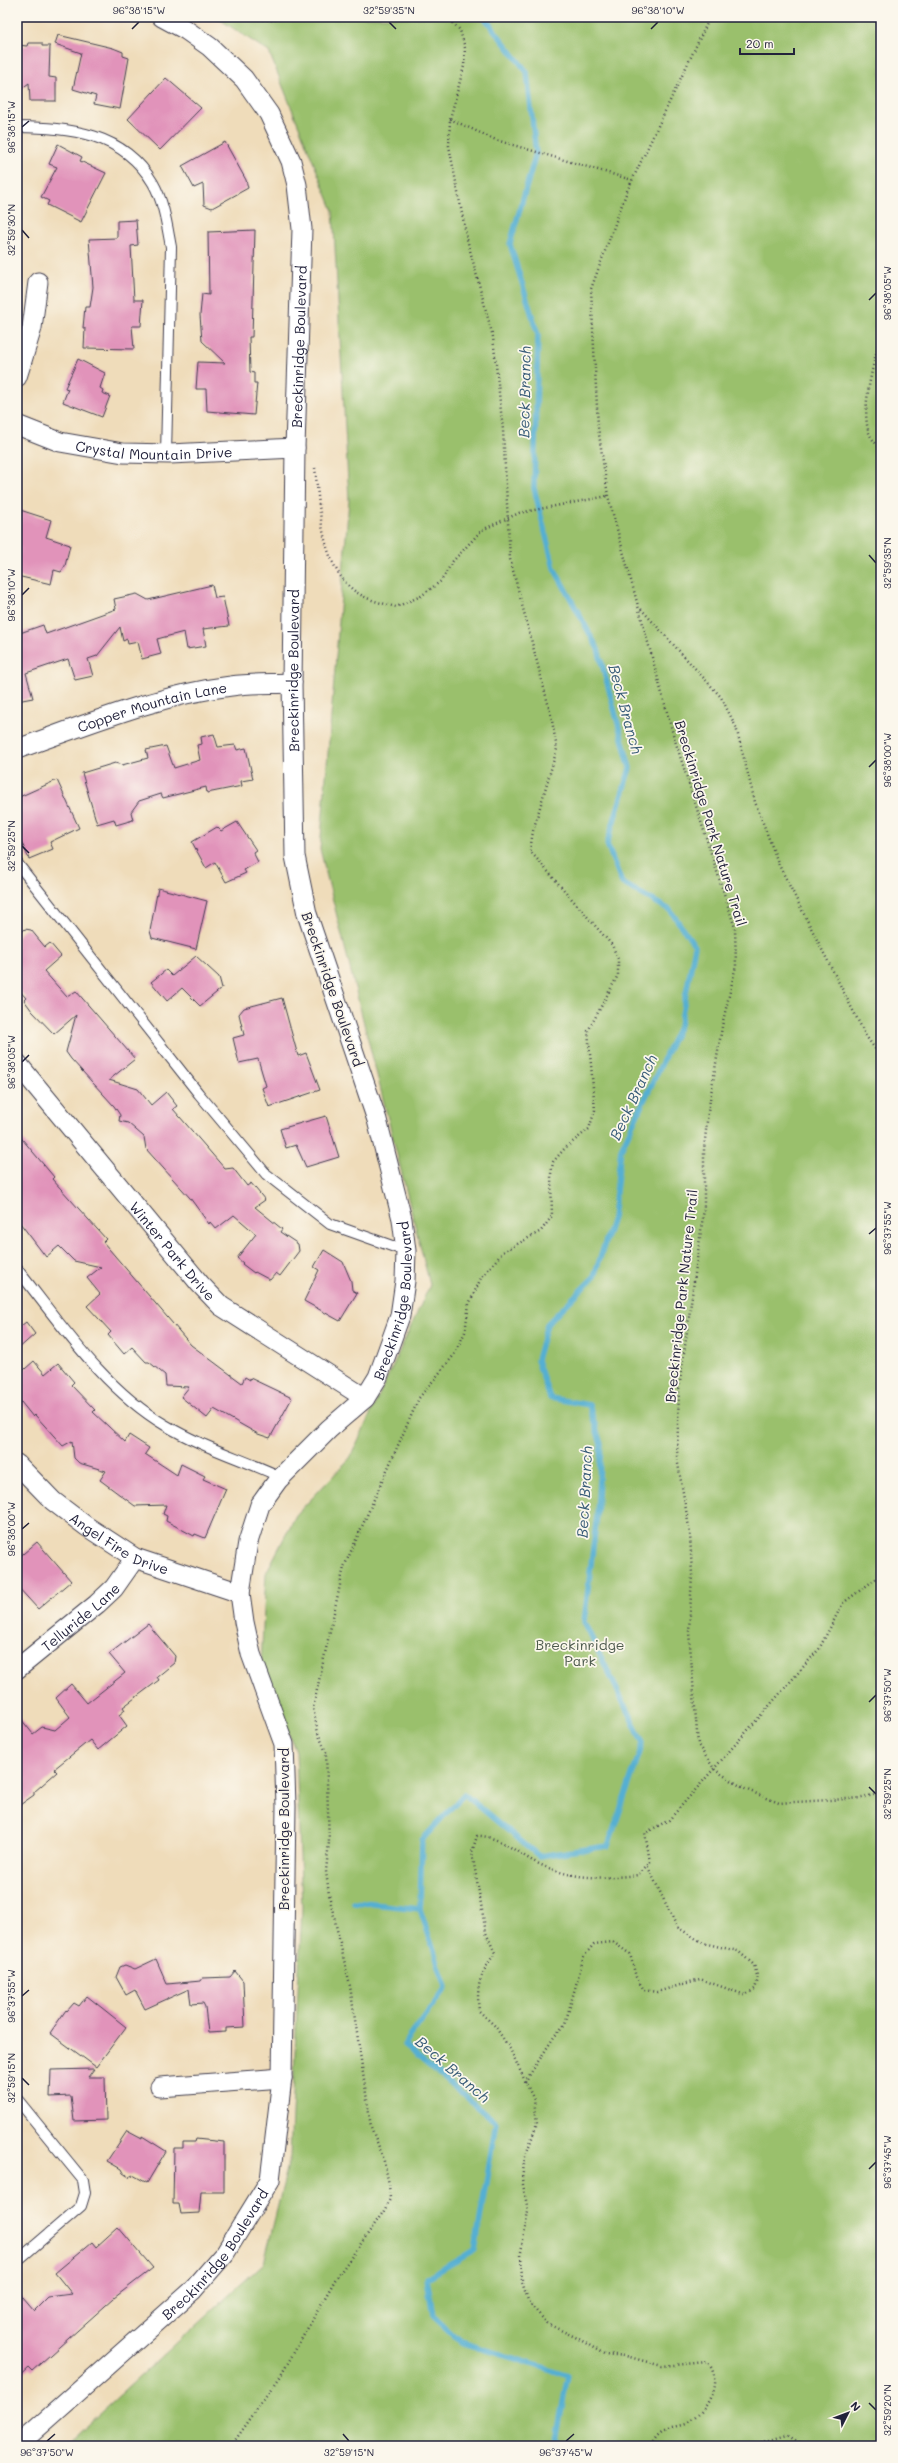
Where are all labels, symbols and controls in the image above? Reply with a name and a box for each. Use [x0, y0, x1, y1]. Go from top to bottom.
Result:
text: 96°38'15"W [113, 3, 165, 17]
text: 32°59'35"N [363, 3, 415, 17]
text: 96°38'10"W [632, 3, 685, 17]
scale bar [740, 30, 794, 56]
text: 20 m [746, 35, 774, 51]
text: 96°38'15"W [4, 101, 18, 153]
text: 32°59'30"N [4, 204, 18, 256]
street label: Breckinridge Boulevard [286, 265, 310, 428]
text: 96°38'05"W [880, 266, 894, 320]
water label: Beck Branch [513, 346, 535, 438]
street label: Crystal Mountain Drive [74, 435, 233, 464]
text: 32°59'35"N [880, 537, 894, 589]
text: 96°38'10"W [4, 568, 18, 621]
street label: Breckinridge Boulevard [282, 589, 303, 752]
water label: Beck Branch [604, 662, 648, 756]
street label: Copper Mountain Lane [75, 677, 228, 736]
street label: Breckinridge Park Nature Trail [671, 718, 751, 928]
text: 96°38'00"W [880, 732, 894, 787]
text: 32°59'25"N [4, 820, 18, 872]
street label: Breckinridge Boulevard [298, 909, 368, 1069]
text: 96°38'05"W [4, 1035, 18, 1089]
water label: Beck Branch [605, 1051, 661, 1143]
street label: Breckinridge Park Nature Trail [660, 1189, 702, 1403]
street label: Winter Park Drive [126, 1197, 220, 1304]
text: 96°37'55"W [880, 1201, 894, 1255]
street label: Breckinridge Boulevard [368, 1220, 416, 1383]
water label: Beck Branch [572, 1446, 596, 1538]
text: 96°38'00"W [4, 1501, 18, 1556]
street label: Angel Fire Drive [66, 1508, 171, 1578]
street label: Telluride Lane [37, 1578, 124, 1655]
park label: Breckinridge Park [535, 1635, 625, 1670]
text: 96°37'50"W [880, 1668, 894, 1722]
street label: Breckinridge Boulevard [274, 1748, 293, 1910]
text: 32°59'25"N [880, 1768, 894, 1820]
text: 96°37'55"W [4, 1969, 18, 2023]
water label: Beck Branch [412, 2031, 494, 2107]
text: 32°59'15"N [4, 2053, 18, 2103]
text: 96°37'45"W [880, 2135, 894, 2189]
street label: Breckinridge Boulevard [157, 2185, 272, 2323]
text: 32°59'20"N [880, 2384, 894, 2436]
north arrow [828, 2393, 868, 2433]
text: N [847, 2398, 864, 2414]
text: 96°37'50"W [20, 2445, 74, 2459]
text: 32°59'15"N [324, 2445, 374, 2459]
text: 96°37'45"W [539, 2445, 593, 2459]

